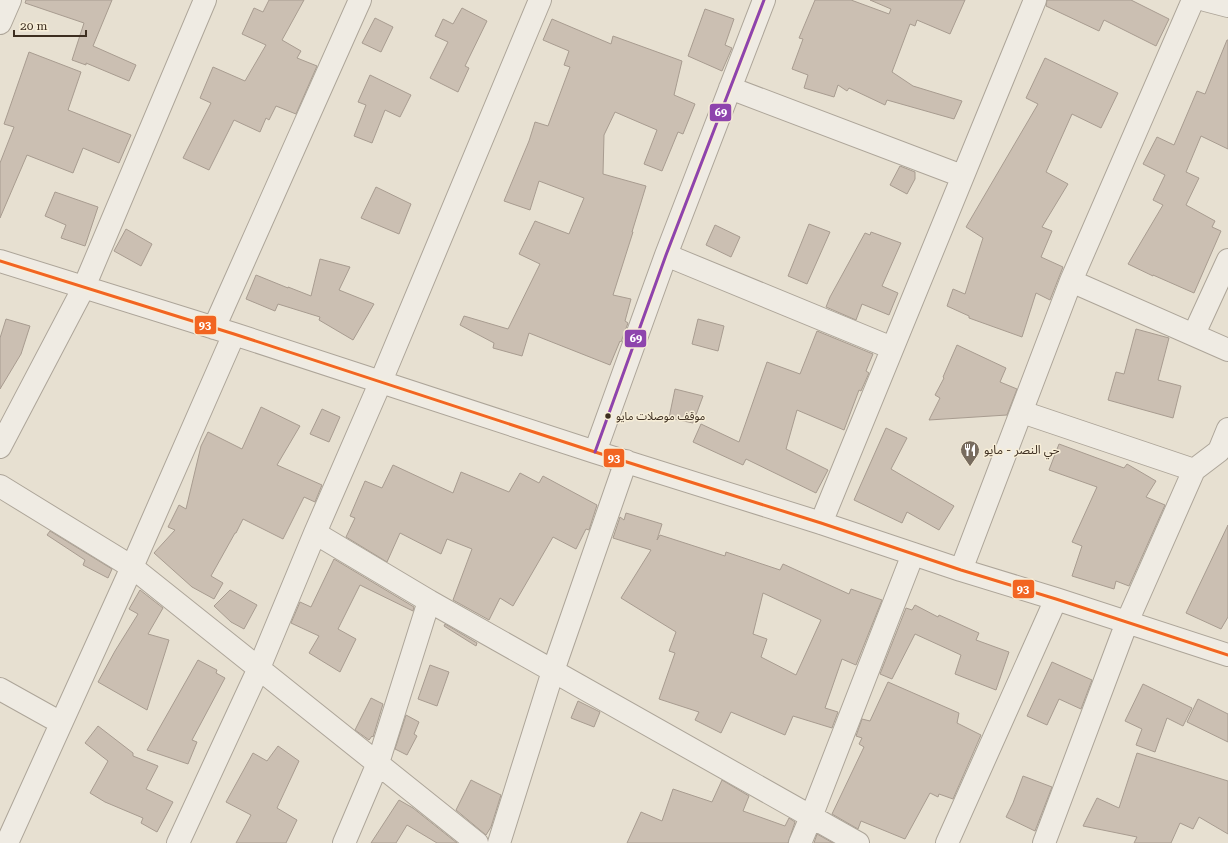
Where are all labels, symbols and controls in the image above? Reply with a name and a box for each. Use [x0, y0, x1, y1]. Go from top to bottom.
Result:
scale bar [14, 12, 86, 38]
text: 20 m [20, 19, 47, 33]
line badge: 69 [709, 103, 732, 122]
text: 69 [715, 106, 727, 119]
line badge: 93 [194, 315, 217, 335]
text: 93 [199, 319, 211, 332]
line badge: 69 [624, 329, 647, 348]
text: 69 [630, 332, 642, 345]
place label: موقف موصلات مايو [616, 410, 706, 423]
marker: موقف موصلات مايو [603, 411, 613, 421]
restaurant icon: حي النصر - مايو [959, 439, 981, 467]
place label: حي النصر - مايو [984, 443, 1060, 460]
line badge: 93 [603, 448, 625, 468]
text: 93 [608, 452, 620, 465]
line badge: 93 [1012, 579, 1035, 599]
text: 93 [1017, 583, 1029, 596]

